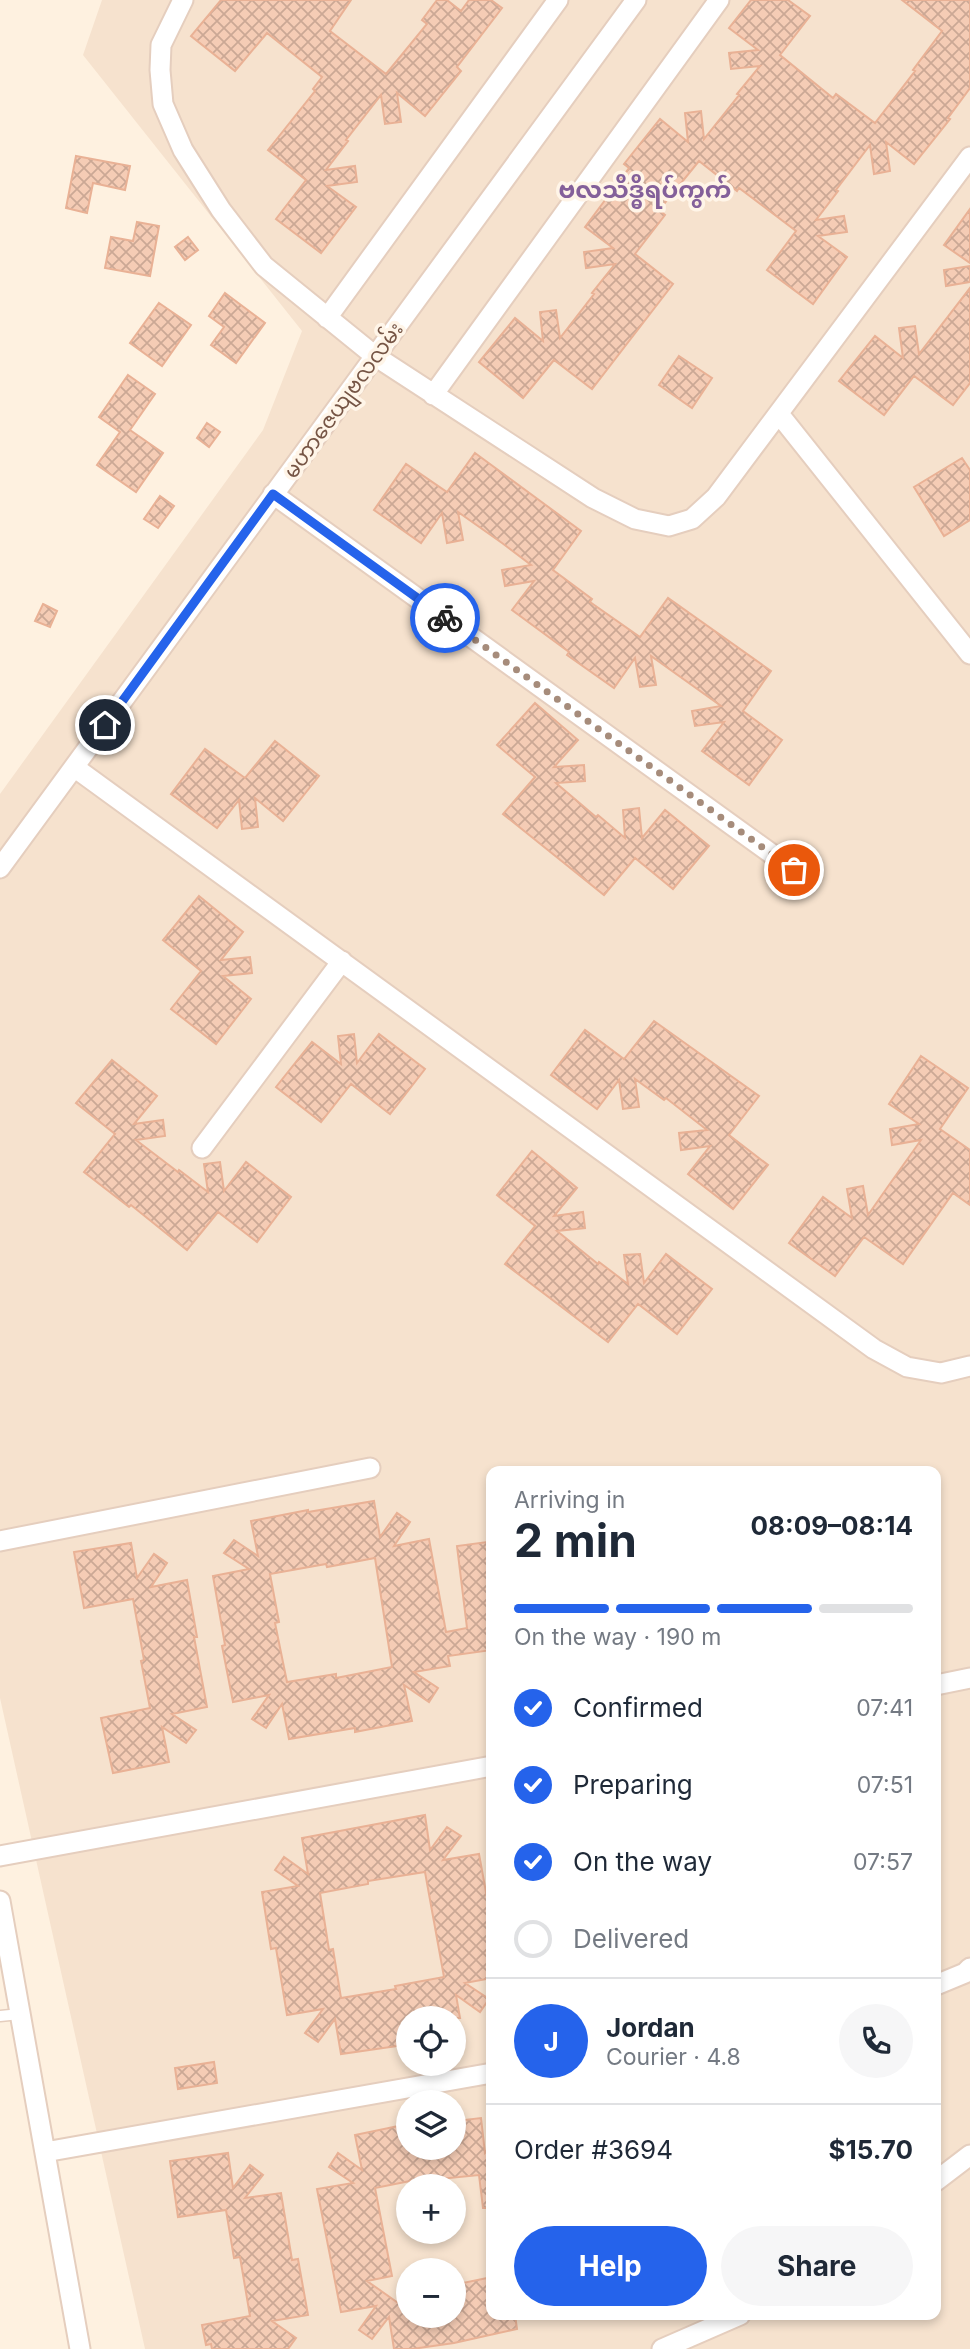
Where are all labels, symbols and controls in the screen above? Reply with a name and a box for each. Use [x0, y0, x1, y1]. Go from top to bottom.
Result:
district label: ဗလသိဒ္ဓိရပ်ကွက် [559, 174, 731, 209]
street label: မဟာဇေယျဗလလမ်း [276, 315, 413, 486]
courier [410, 583, 480, 653]
icon: bike [426, 599, 464, 637]
pin [75, 695, 135, 755]
icon: home [86, 706, 124, 744]
pin [764, 840, 824, 900]
icon: bag [775, 851, 813, 889]
text: Arriving in [514, 1486, 625, 1514]
text: 08:09–08:14 [751, 1510, 913, 1541]
text: 2 min [514, 1512, 637, 1568]
text: On the way · 190 m [514, 1623, 721, 1651]
icon: check [514, 1689, 552, 1727]
text: Confirmed [573, 1692, 703, 1723]
text: 07:41 [856, 1694, 913, 1722]
icon: check [514, 1766, 552, 1804]
text: Preparing [573, 1769, 693, 1800]
text: 07:51 [857, 1771, 913, 1799]
icon: check [514, 1843, 552, 1881]
text: On the way [573, 1846, 712, 1877]
text: 07:57 [853, 1848, 913, 1876]
text: Delivered [573, 1923, 689, 1954]
button: phone [839, 2004, 913, 2078]
map controls [396, 2006, 466, 2328]
button: locate [396, 2006, 466, 2076]
text: Jordan [606, 2012, 695, 2043]
text: J [543, 2026, 559, 2057]
text: Courier · 4.8 [606, 2043, 741, 2071]
button: layers [396, 2090, 466, 2160]
text: Order #3694 [514, 2134, 673, 2165]
text: $15.70 [828, 2134, 913, 2165]
button: + [396, 2174, 466, 2244]
button: Help [514, 2226, 707, 2306]
button: Share [721, 2226, 913, 2306]
button: − [396, 2258, 466, 2328]

